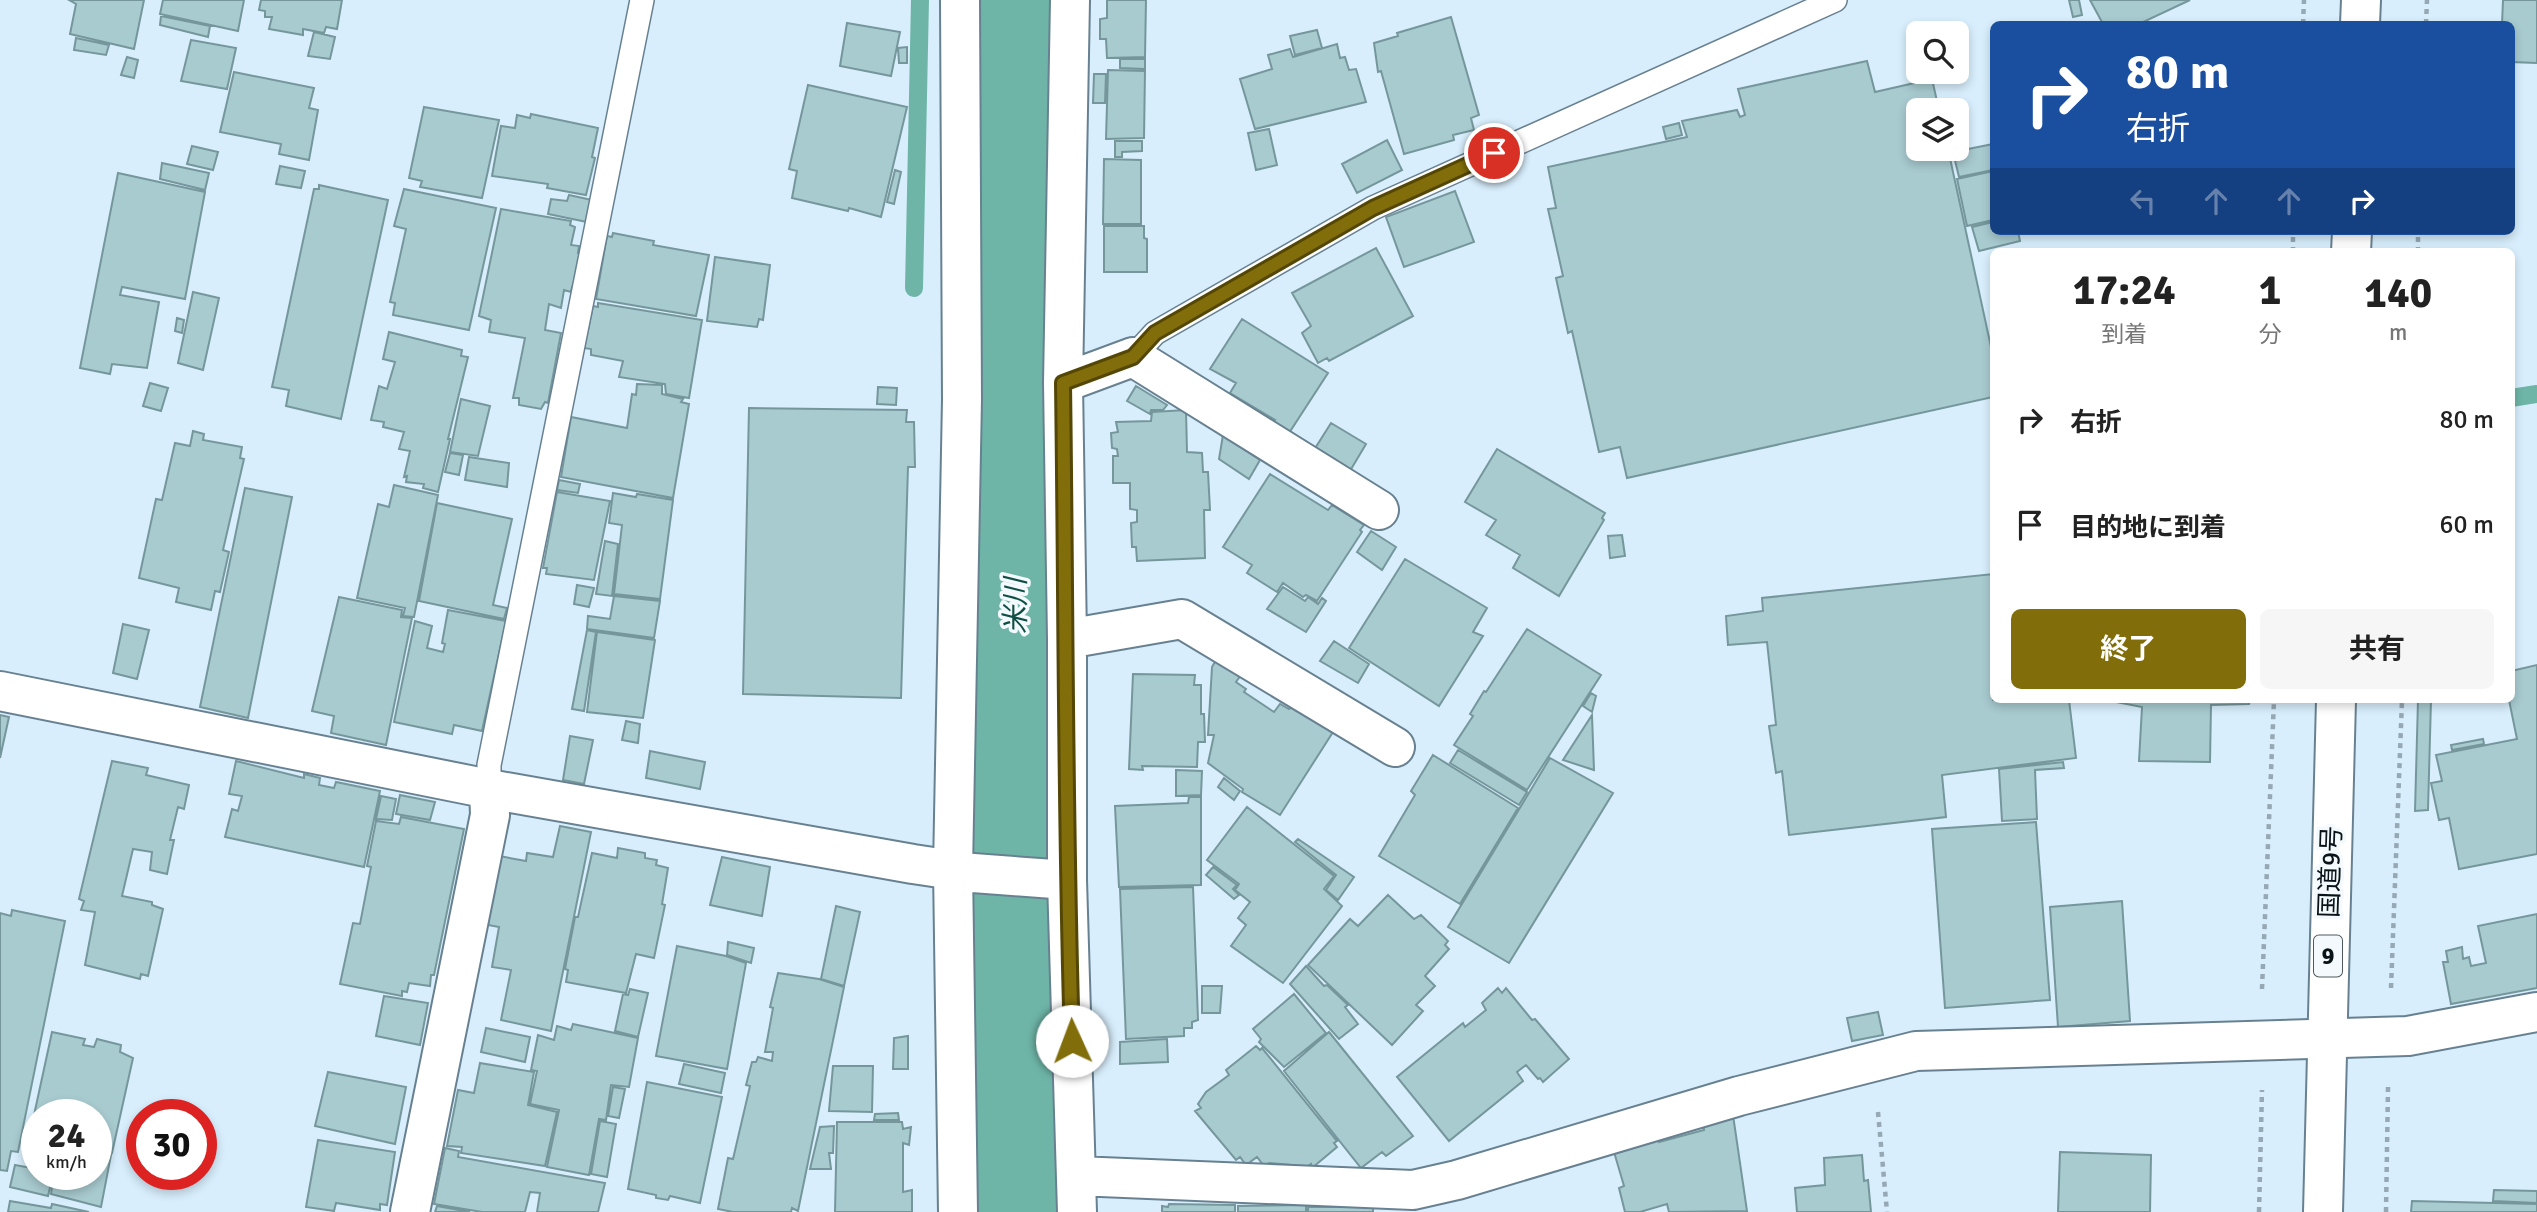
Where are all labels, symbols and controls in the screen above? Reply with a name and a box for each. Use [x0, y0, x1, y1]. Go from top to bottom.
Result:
map controls [1906, 21, 1969, 161]
button: search [1906, 21, 1969, 84]
text: 80 m [2126, 42, 2229, 102]
icon: right [2011, 49, 2102, 140]
button: layers [1906, 98, 1969, 161]
text: 右折 [2126, 109, 2190, 148]
pin [1464, 123, 1524, 183]
icon: arrive [1475, 134, 1513, 172]
icon: left [2124, 182, 2162, 220]
icon: ahead [2197, 182, 2235, 220]
icon: ahead [2270, 182, 2308, 220]
icon: right [2343, 182, 2381, 220]
text: 17:24 [2073, 265, 2176, 316]
text: 1 [2259, 265, 2281, 316]
text: 140 [2364, 268, 2432, 319]
text: m [2389, 318, 2407, 347]
text: 到着 [2101, 320, 2147, 349]
text: 分 [2259, 320, 2282, 349]
icon: right [2011, 401, 2049, 439]
text: 80 m [2439, 404, 2494, 436]
text: 右折 [2070, 407, 2122, 439]
icon: arrive [2011, 506, 2049, 544]
text: 60 m [2439, 509, 2494, 541]
text: 目的地に到着 [2070, 512, 2226, 544]
water label: 米川 [999, 575, 1033, 634]
button: 終了 [2011, 609, 2246, 689]
button: 共有 [2260, 609, 2494, 689]
street label: 国道9号 [2313, 825, 2349, 919]
road number: 9 [2314, 936, 2342, 976]
position arrow [1035, 1004, 1109, 1078]
speed limit sign: 30 [126, 1099, 217, 1190]
text: 24 [48, 1114, 85, 1157]
text: km/h [46, 1151, 87, 1173]

